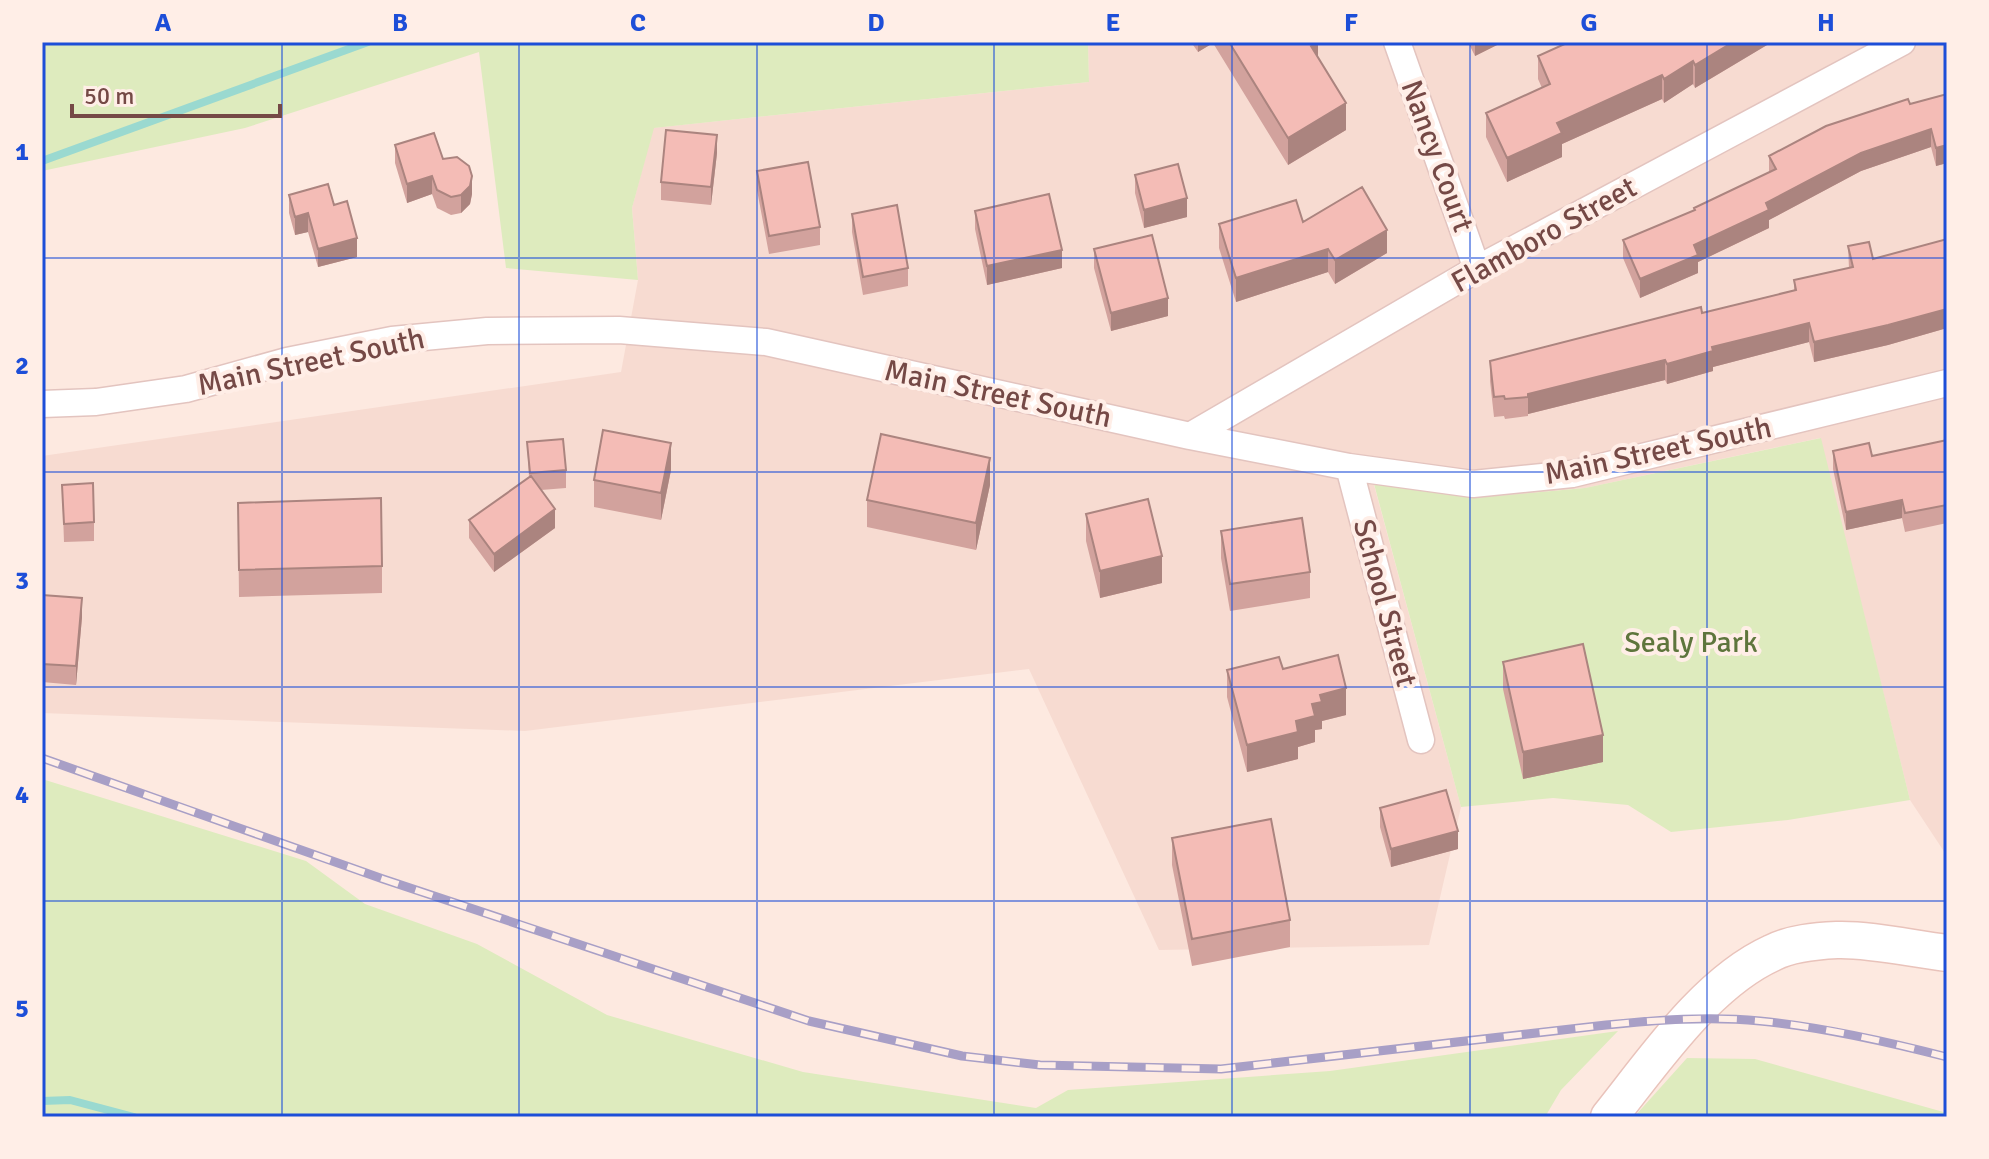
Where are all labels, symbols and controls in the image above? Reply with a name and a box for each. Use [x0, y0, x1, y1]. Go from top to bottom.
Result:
text: A [155, 7, 172, 39]
text: B [392, 7, 408, 39]
text: C [630, 7, 646, 39]
text: D [867, 7, 885, 39]
text: E [1106, 7, 1120, 39]
text: F [1344, 7, 1358, 39]
text: G [1580, 7, 1598, 39]
text: H [1817, 7, 1835, 39]
scale bar [72, 68, 280, 118]
street label: Nancy Court [1392, 75, 1482, 237]
text: 50 m [84, 81, 134, 111]
text: 1 [15, 136, 29, 168]
street label: Flamboro Street [1445, 169, 1643, 301]
street label: Main Street South [194, 320, 428, 404]
text: 2 [15, 350, 29, 382]
street label: Main Street South [881, 352, 1115, 436]
street label: Main Street South [1541, 409, 1775, 493]
street label: School Street [1345, 515, 1425, 691]
text: 3 [15, 565, 29, 597]
park label: Sealy Park [1624, 624, 1758, 661]
text: 4 [15, 779, 29, 811]
text: 5 [15, 993, 29, 1025]

